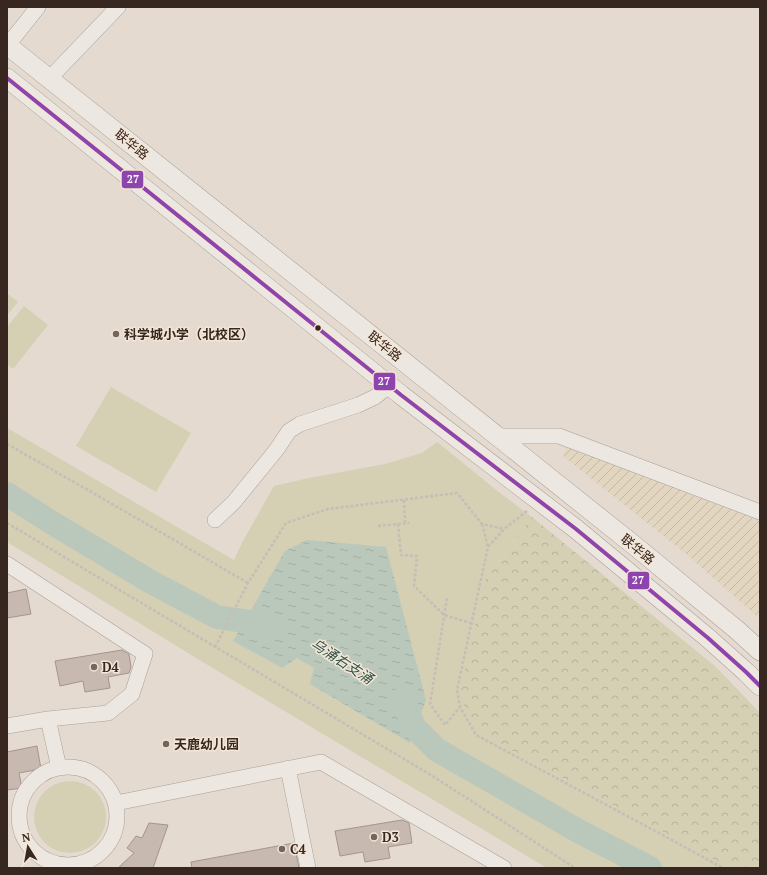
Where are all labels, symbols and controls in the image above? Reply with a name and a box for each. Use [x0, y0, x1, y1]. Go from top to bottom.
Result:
street label: 联华路 [111, 125, 153, 163]
line badge: 27 [121, 170, 144, 189]
text: 27 [127, 172, 139, 186]
unlabelled marker [313, 323, 323, 333]
place label: 科学城小学（北校区） [124, 325, 254, 343]
street label: 联华路 [364, 327, 406, 365]
marker: 科学城小学（北校区） [111, 329, 121, 339]
line badge: 27 [373, 372, 396, 391]
text: 27 [378, 374, 390, 388]
street label: 联华路 [617, 530, 659, 568]
line badge: 27 [627, 571, 650, 590]
text: 27 [632, 573, 644, 587]
water label: 乌涌右支涌 [308, 634, 378, 689]
place label: D4 [102, 658, 120, 676]
marker: D4 [89, 662, 99, 672]
place label: 天鹿幼儿园 [174, 735, 239, 753]
marker: 天鹿幼儿园 [161, 739, 171, 749]
north arrow [8, 827, 48, 867]
place label: D3 [382, 828, 399, 846]
text: N [21, 829, 32, 845]
marker: D3 [369, 832, 379, 842]
place label: C4 [290, 840, 306, 858]
marker: C4 [277, 844, 287, 854]

